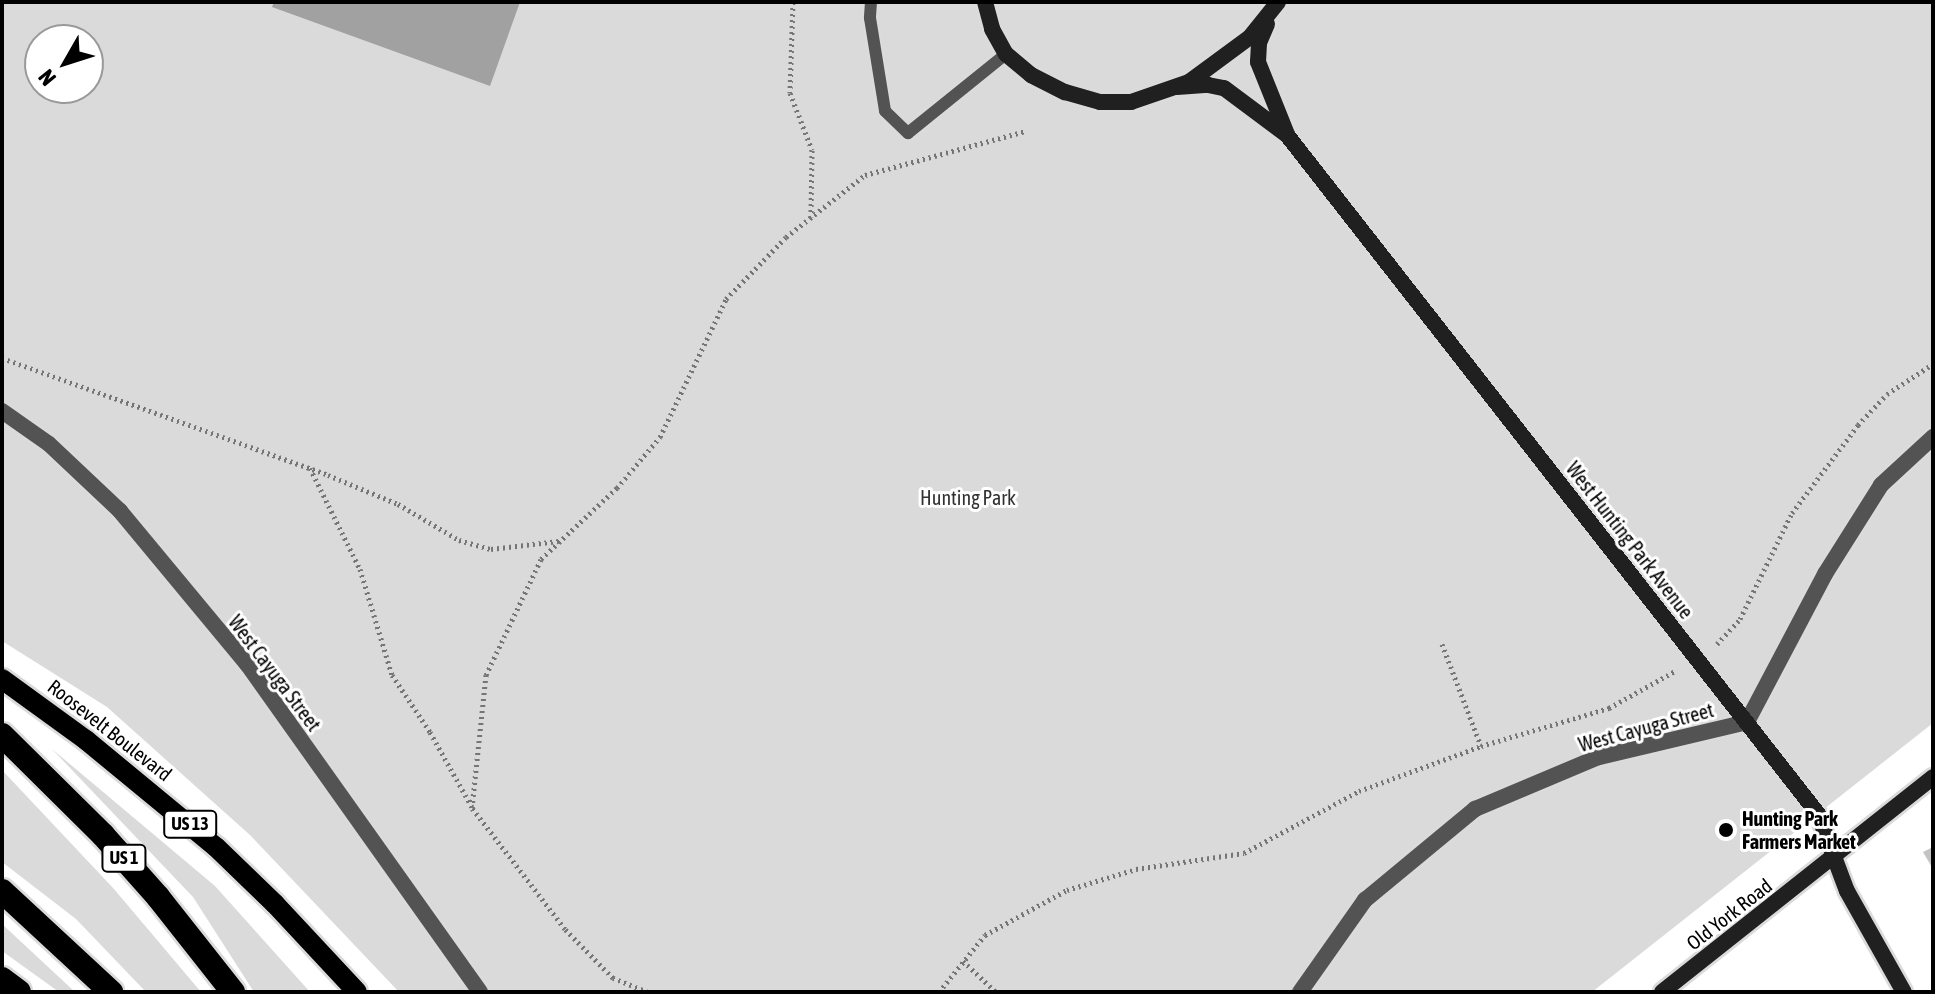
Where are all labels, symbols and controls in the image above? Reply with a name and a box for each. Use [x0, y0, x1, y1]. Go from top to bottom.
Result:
north arrow [24, 24, 104, 104]
text: N [33, 65, 61, 91]
street label: West Hunting Park Avenue [1561, 457, 1699, 623]
park label: Hunting Park [920, 485, 1016, 509]
street label: West Cayuga Street [224, 610, 326, 736]
street label: Roosevelt Boulevard [43, 674, 177, 786]
street label: West Cayuga Street [1576, 697, 1716, 757]
place label: Hunting Park Farmers Market [1742, 806, 1856, 853]
road number: US 13 [162, 810, 218, 838]
marker: Hunting Park Farmers Market [1717, 821, 1735, 839]
road number: US 1 [100, 844, 148, 872]
street label: Old York Road [1682, 873, 1776, 955]

